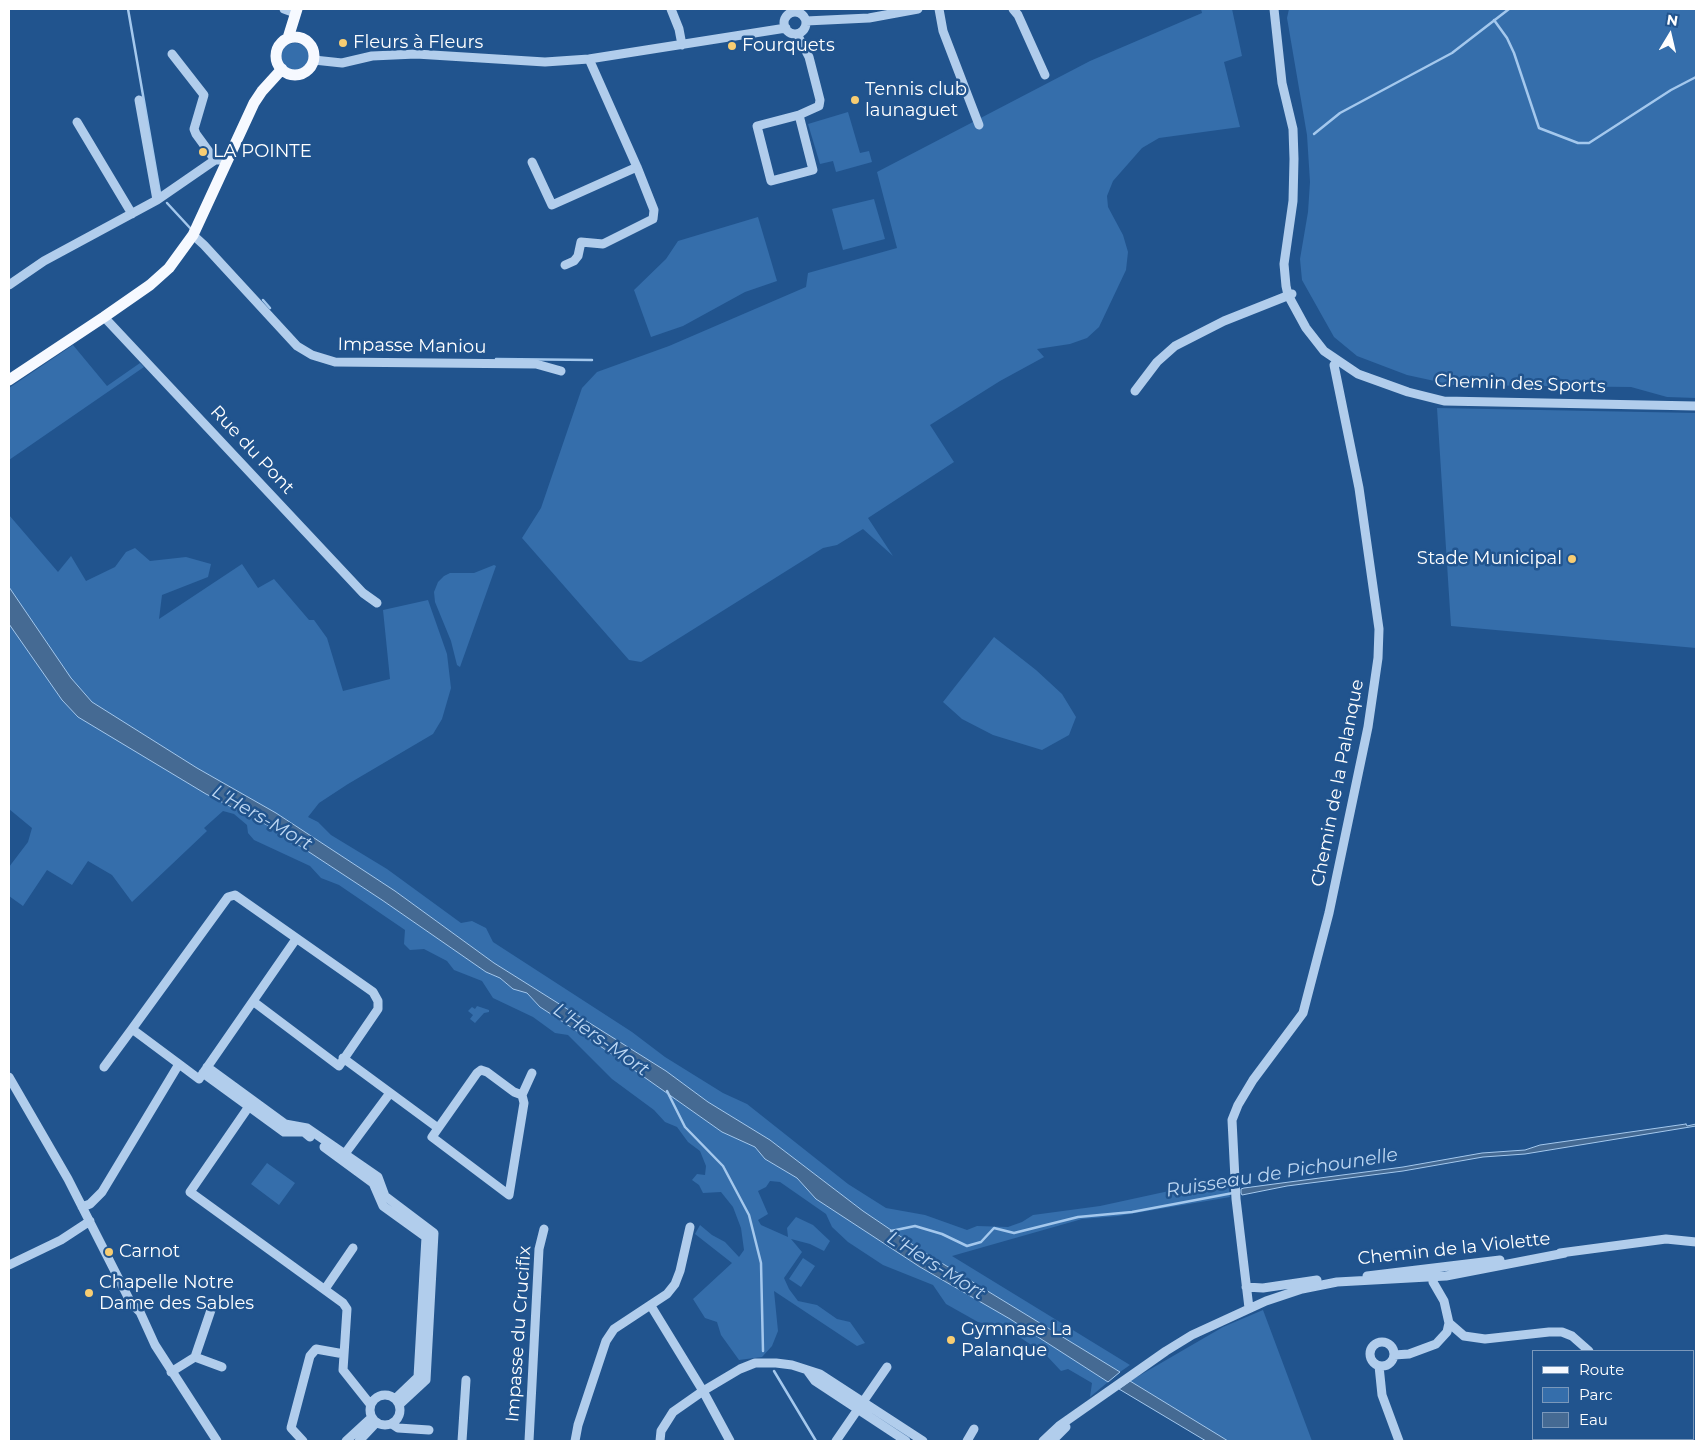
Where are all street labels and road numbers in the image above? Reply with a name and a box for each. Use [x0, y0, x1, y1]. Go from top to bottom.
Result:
street label: Impasse Maniou [337, 334, 487, 358]
street label: Chemin des Sports [1434, 370, 1606, 398]
street label: Rue du Pont [206, 401, 298, 499]
street label: Chemin de la Palanque [1307, 678, 1369, 888]
street label: Chemin de la Violette [1357, 1228, 1551, 1270]
street label: Impasse du Crucifix [502, 1245, 536, 1423]

